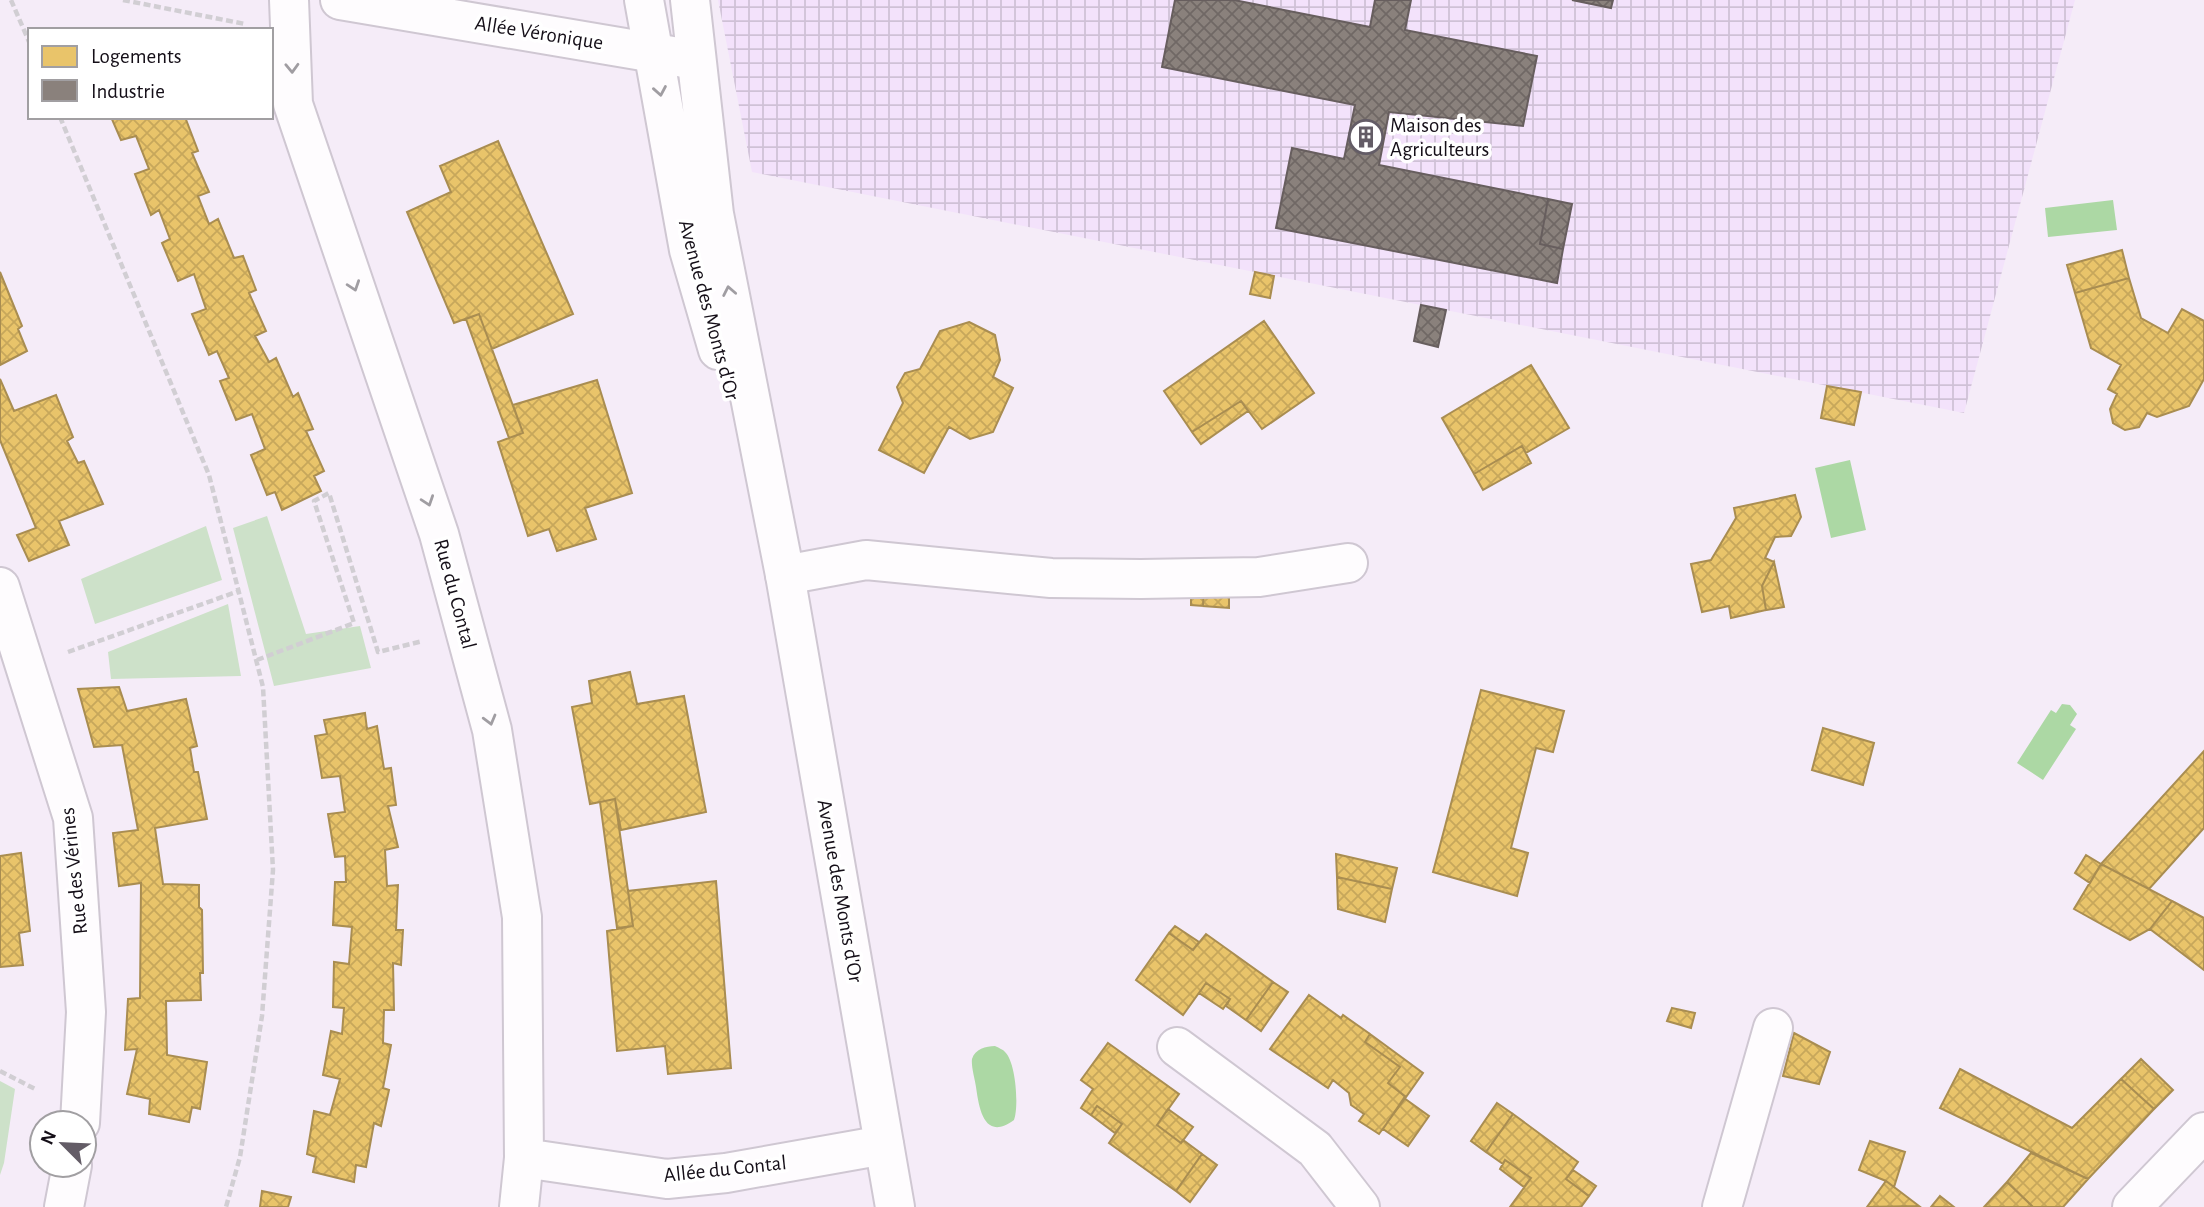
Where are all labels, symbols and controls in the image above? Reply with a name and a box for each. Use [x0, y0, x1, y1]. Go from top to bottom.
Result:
street label: Allée Véronique [473, 12, 605, 54]
legend [28, 28, 273, 119]
text: Logements [91, 46, 181, 67]
one-way arrow [284, 63, 299, 74]
text: Industrie [91, 81, 165, 102]
one-way arrow [652, 85, 667, 97]
place label: Maison des Agriculteurs [1390, 115, 1489, 160]
building icon: Maison des Agriculteurs [1347, 118, 1385, 156]
street label: Avenue des Monts d'Or [675, 218, 743, 403]
one-way arrow [346, 279, 360, 291]
one-way arrow [723, 285, 738, 297]
one-way arrow [419, 495, 434, 507]
street label: Rue du Contal [430, 537, 480, 651]
one-way arrow [481, 714, 496, 726]
street label: Avenue des Monts d'Or [814, 798, 866, 984]
street label: Rue des Vérines [57, 806, 91, 936]
north arrow [28, 1109, 98, 1179]
text: N [37, 1128, 60, 1148]
street label: Allée du Contal [663, 1152, 787, 1186]

